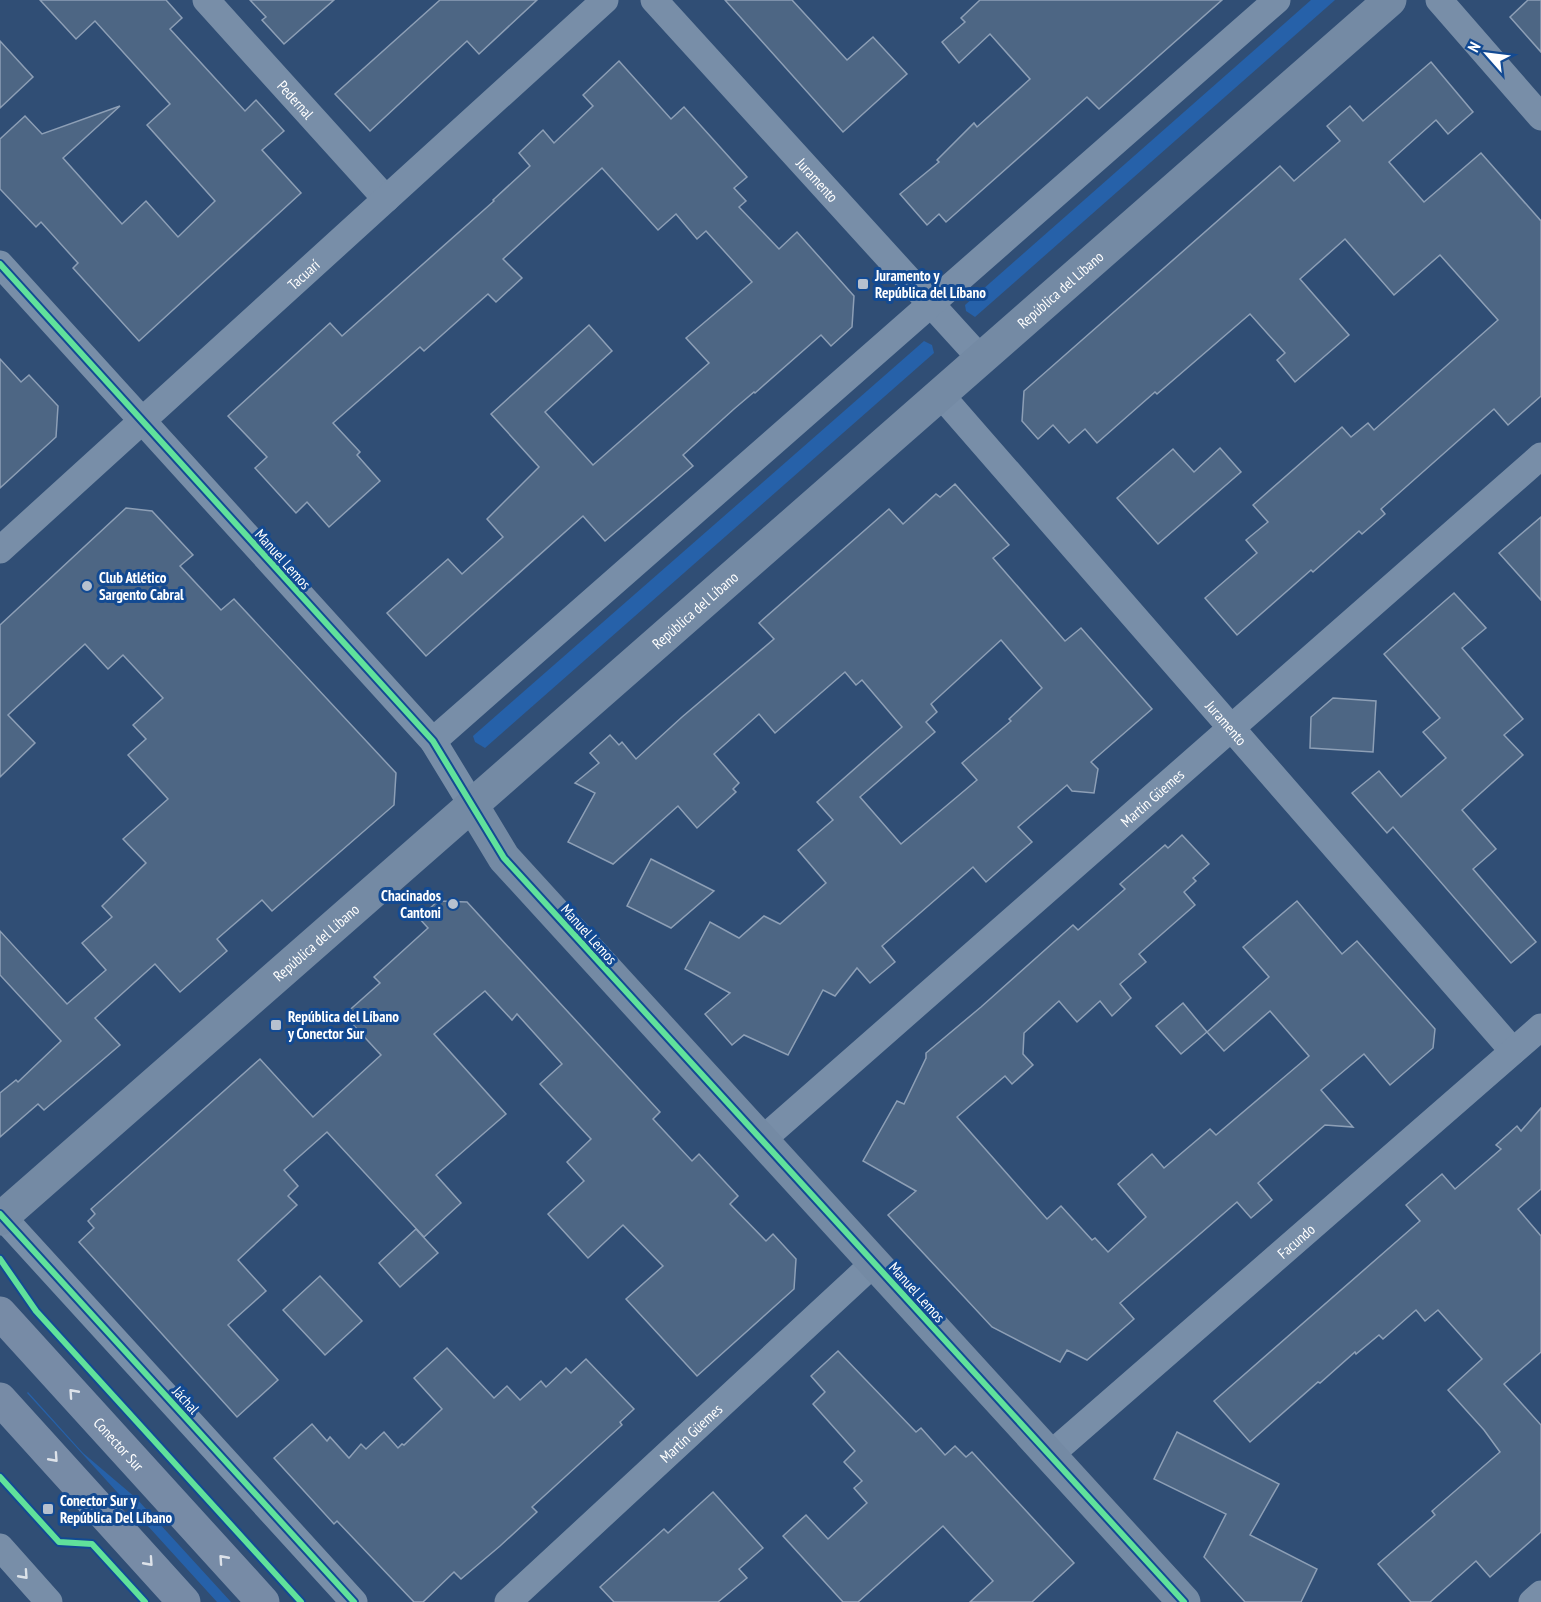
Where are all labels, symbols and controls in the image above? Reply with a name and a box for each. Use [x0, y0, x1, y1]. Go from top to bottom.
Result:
north arrow [1457, 24, 1517, 84]
text: N [1463, 38, 1485, 55]
street label: Pedernal [274, 76, 319, 123]
street label: Juramento [792, 153, 843, 206]
street label: República del Líbano [1013, 247, 1107, 332]
street label: Tacuarí [283, 254, 324, 294]
place label: Juramento y República del Líbano [874, 266, 986, 302]
marker: Juramento y República del Líbano [856, 277, 870, 291]
street label: Manuel Lemos [251, 525, 315, 593]
street label: República del Líbano [648, 567, 742, 653]
place label: Club Atlético Sargento Cabral [99, 568, 184, 604]
marker: Club Atlético Sargento Cabral [80, 579, 94, 593]
street label: Juramento [1201, 695, 1251, 749]
street label: Martín Güemes [1116, 765, 1188, 831]
place label: Chacinados Cantoni [381, 886, 441, 922]
marker: Chacinados Cantoni [446, 897, 460, 911]
street label: República del Líbano [269, 899, 363, 985]
street label: Manuel Lemos [557, 900, 621, 968]
place label: República del Líbano y Conector Sur [287, 1007, 399, 1043]
marker: República del Líbano y Conector Sur [269, 1018, 283, 1032]
street label: Facundo [1273, 1219, 1318, 1262]
street label: Manuel Lemos [885, 1258, 949, 1326]
street label: Jáchal [168, 1381, 204, 1418]
one-way arrow [69, 1389, 80, 1400]
street label: Martín Güemes [655, 1399, 726, 1466]
street label: Conector Sur [90, 1413, 149, 1475]
one-way arrow [47, 1451, 58, 1462]
place label: Conector Sur y República Del Líbano [60, 1491, 173, 1527]
marker: Conector Sur y República Del Líbano [41, 1502, 55, 1516]
one-way arrow [141, 1555, 152, 1566]
one-way arrow [219, 1555, 230, 1565]
one-way arrow [17, 1568, 28, 1579]

